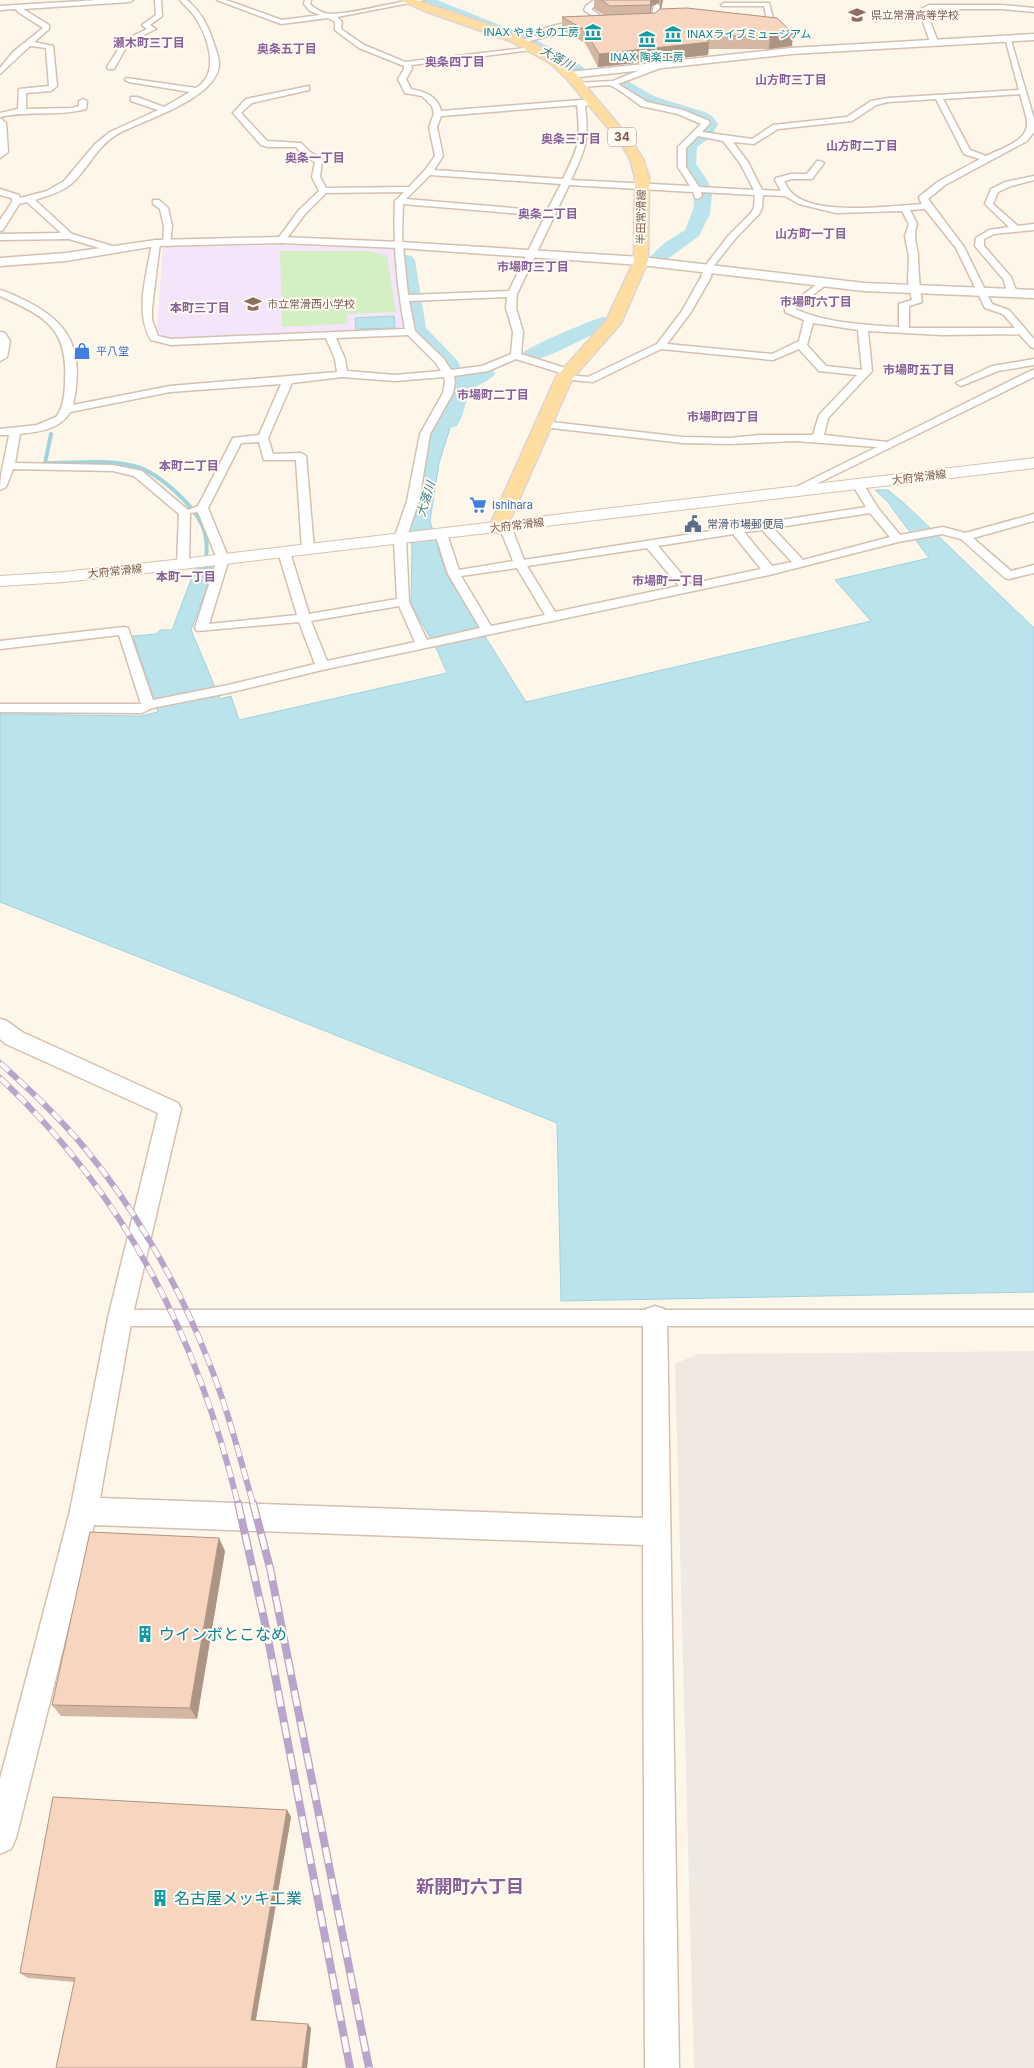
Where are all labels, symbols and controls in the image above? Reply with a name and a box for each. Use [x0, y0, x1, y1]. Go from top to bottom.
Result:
school or university icon: 県立常滑高等学校 [847, 5, 867, 25]
place label: 県立常滑高等学校 [871, 8, 959, 22]
museum icon: INAX やきもの工房 [583, 22, 603, 42]
museum icon: INAXライブミュージアム [663, 24, 683, 44]
place label: INAX やきもの工房 [484, 25, 579, 39]
place label: INAXライブミュージアム [687, 27, 811, 41]
museum icon: INAX 陶楽工房 [637, 29, 657, 49]
district label: 瀬木町三丁目 [113, 35, 185, 50]
district label: 奥条五丁目 [257, 41, 317, 56]
water label: 大落川 [538, 42, 578, 74]
place label: INAX 陶楽工房 [610, 50, 684, 64]
district label: 奥条四丁目 [425, 54, 485, 69]
district label: 山方町三丁目 [755, 72, 827, 87]
road number: 34 [608, 128, 636, 146]
district label: 奥条三丁目 [541, 131, 601, 146]
district label: 山方町二丁目 [826, 138, 898, 153]
district label: 奥条一丁目 [285, 150, 345, 165]
street label: 半田常滑線 [634, 189, 648, 245]
district label: 奥条二丁目 [518, 206, 578, 221]
district label: 山方町一丁目 [775, 226, 847, 241]
district label: 市場町三丁目 [497, 259, 569, 274]
school or university icon: 市立常滑西小学校 [243, 294, 263, 314]
district label: 市場町六丁目 [780, 294, 852, 309]
place label: 市立常滑西小学校 [267, 297, 355, 311]
district label: 本町三丁目 [170, 300, 230, 315]
shop icon: 平八堂 [72, 341, 92, 361]
place label: 平八堂 [96, 344, 129, 358]
district label: 市場町五丁目 [883, 362, 955, 377]
district label: 市場町二丁目 [457, 387, 529, 402]
district label: 市場町四丁目 [687, 409, 759, 424]
district label: 本町二丁目 [159, 458, 219, 473]
street label: 大府常滑線 [891, 467, 947, 487]
water label: 大落川 [413, 478, 439, 518]
supermarket icon: Ishihara [468, 495, 488, 515]
place label: Ishihara [492, 498, 533, 512]
public building icon: 常滑市場郵便局 [683, 514, 703, 534]
street label: 大府常滑線 [489, 515, 545, 535]
place label: 常滑市場郵便局 [707, 517, 784, 531]
street label: 大府常滑線 [87, 561, 143, 581]
district label: 本町一丁目 [156, 569, 216, 584]
district label: 市場町一丁目 [632, 573, 704, 588]
building icon: ウインボとこなめ [135, 1624, 155, 1644]
place label: ウインボとこなめ [159, 1624, 287, 1644]
district label: 新開町六丁目 [416, 1876, 524, 1897]
building icon: 名古屋メッキ工業 [150, 1888, 170, 1908]
place label: 名古屋メッキ工業 [174, 1888, 302, 1908]

